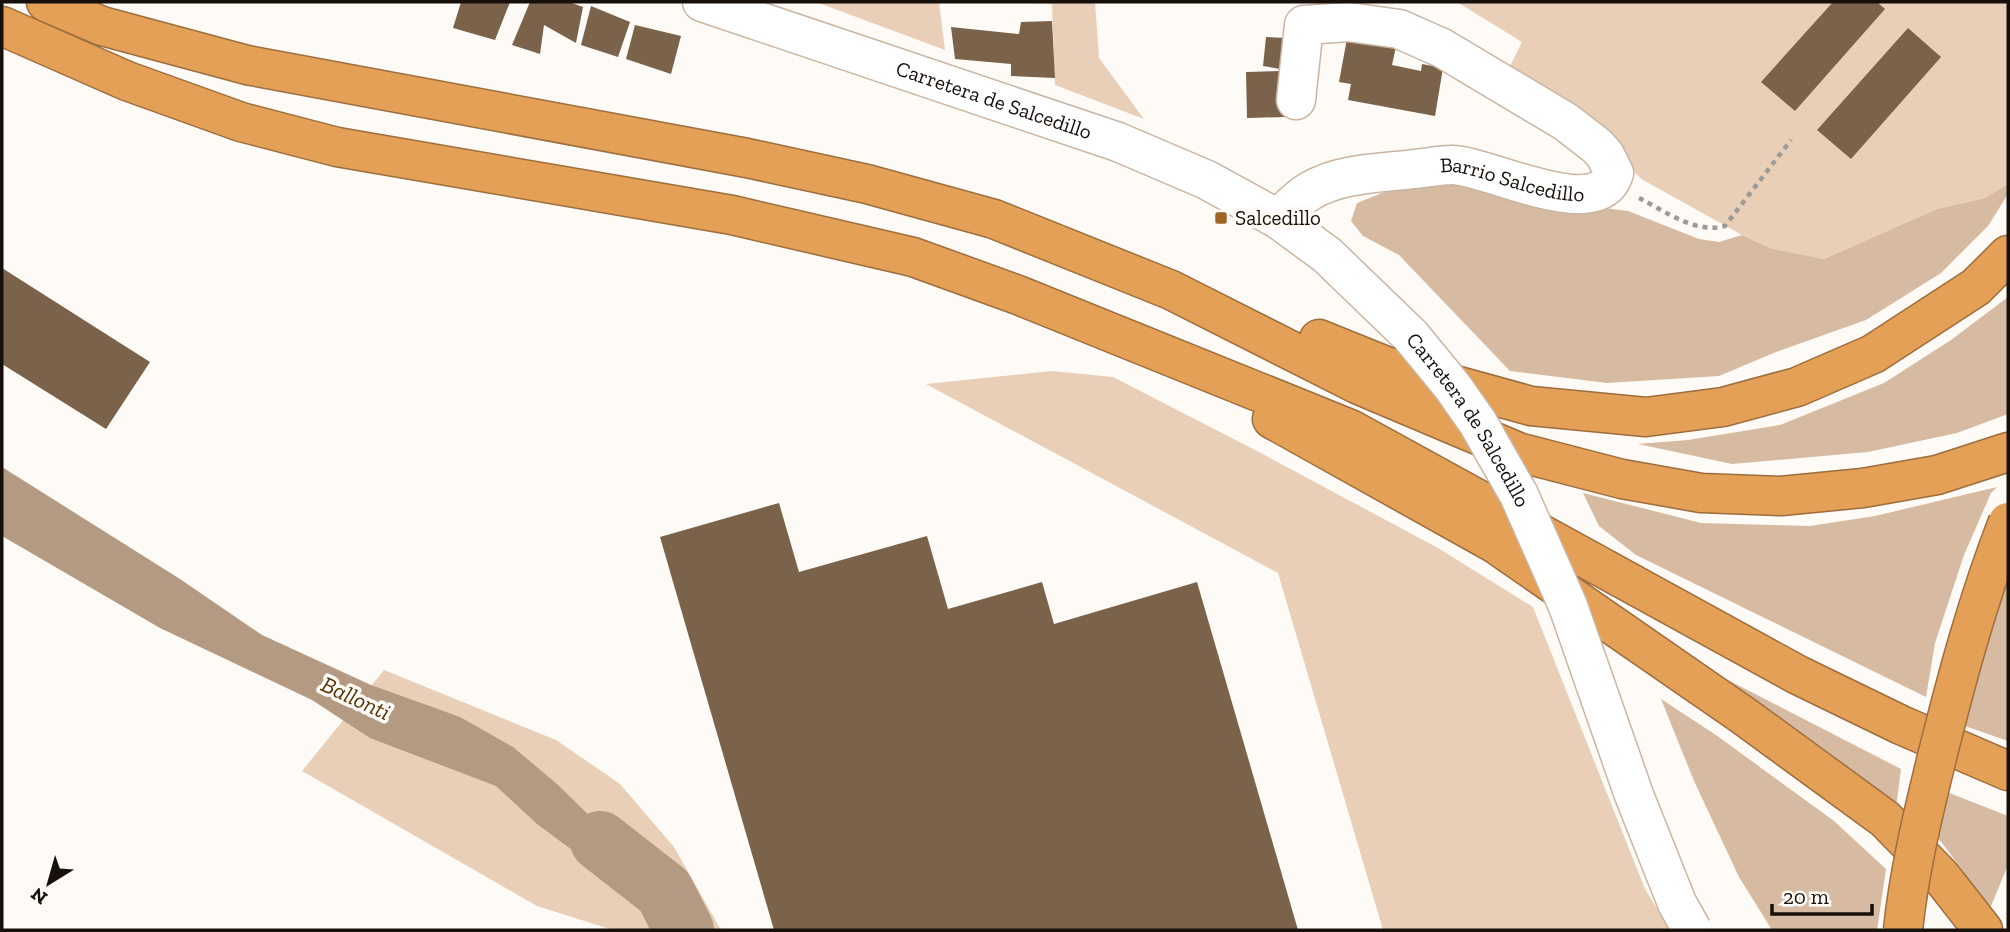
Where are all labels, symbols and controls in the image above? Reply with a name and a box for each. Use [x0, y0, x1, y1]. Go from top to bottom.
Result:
street label: Carretera de Salcedillo [893, 55, 1095, 144]
street label: Barrio Salcedillo [1439, 152, 1584, 206]
place label: Salcedillo [1235, 205, 1321, 230]
marker: Salcedillo [1213, 210, 1229, 226]
street label: Carretera de Salcedillo [1401, 327, 1536, 511]
water label: Ballonti [317, 670, 395, 726]
north arrow [14, 848, 84, 918]
scale bar [1772, 872, 1872, 916]
text: N [26, 883, 52, 910]
text: 20 m [1783, 884, 1829, 909]

